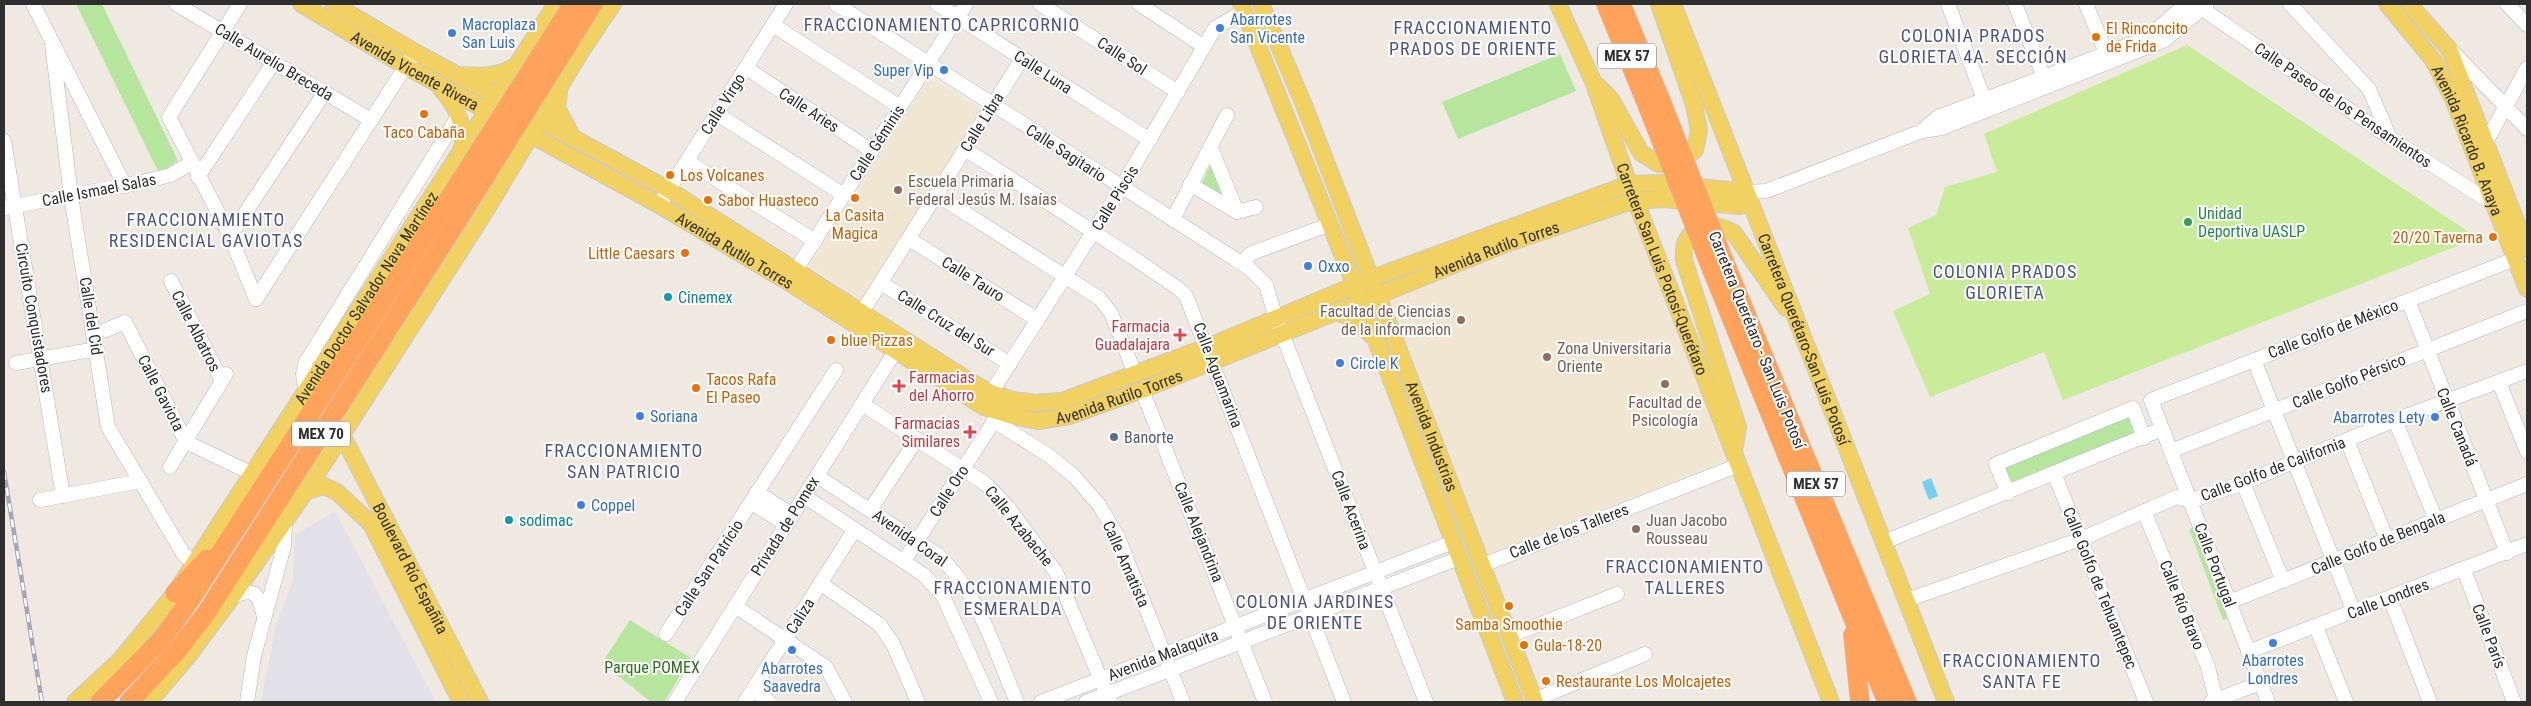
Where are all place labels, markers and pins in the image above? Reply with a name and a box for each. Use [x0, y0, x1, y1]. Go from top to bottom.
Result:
place label: Abarrotes San Vicente [1230, 10, 1305, 47]
place label: Macroplaza San Luis [462, 15, 536, 52]
place label: El Rinconcito de Frida [2106, 19, 2188, 56]
marker: Abarrotes San Vicente [1214, 22, 1226, 34]
marker: Macroplaza San Luis [446, 27, 458, 39]
marker: El Rinconcito de Frida [2090, 31, 2102, 43]
place label: Super Vip [874, 61, 934, 80]
marker: Super Vip [938, 64, 950, 76]
marker: Taco Cabaña [418, 108, 430, 120]
place label: Taco Cabaña [383, 123, 465, 142]
place label: Los Volcanes [680, 166, 765, 185]
marker: Los Volcanes [664, 169, 676, 181]
place label: Escuela Primaria Federal Jesús M. Isaías [908, 172, 1057, 209]
marker: Escuela Primaria Federal Jesús M. Isaías [892, 184, 904, 196]
place label: Sabor Huasteco [718, 191, 819, 210]
marker: La Casita Magica [849, 192, 861, 204]
marker: Sabor Huasteco [702, 194, 714, 206]
place label: Unidad Deportiva UASLP [2198, 204, 2305, 241]
place label: La Casita Magica [825, 206, 885, 243]
marker: Unidad Deportiva UASLP [2182, 216, 2194, 228]
place label: 20/20 Taverna [2393, 228, 2483, 247]
marker: 20/20 Taverna [2487, 231, 2499, 243]
place label: Little Caesars [588, 244, 675, 263]
marker: Little Caesars [679, 247, 691, 259]
place label: Oxxo [1318, 257, 1350, 276]
marker: Oxxo [1302, 260, 1314, 272]
place label: Cinemex [678, 288, 733, 307]
marker: Cinemex [662, 291, 674, 303]
place label: Facultad de Ciencias de la informacion [1320, 302, 1451, 339]
marker: Facultad de Ciencias de la informacion [1455, 314, 1467, 326]
place label: Farmacia Guadalajara [1095, 317, 1170, 354]
marker: Farmacia Guadalajara [1174, 329, 1186, 341]
place label: blue Pizzas [841, 331, 913, 350]
marker: blue Pizzas [825, 334, 837, 346]
place label: Zona Universitaria Oriente [1557, 339, 1671, 376]
marker: Zona Universitaria Oriente [1541, 351, 1553, 363]
place label: Circle K [1350, 354, 1399, 373]
marker: Circle K [1334, 357, 1346, 369]
place label: Farmacias del Ahorro [909, 368, 975, 405]
place label: Tacos Rafa El Paseo [706, 370, 776, 407]
marker: Facultad de Psicología [1659, 378, 1671, 390]
marker: Farmacias del Ahorro [893, 380, 905, 392]
marker: Tacos Rafa El Paseo [690, 382, 702, 394]
place label: Facultad de Psicología [1628, 393, 1702, 430]
place label: Soriana [650, 407, 698, 426]
place label: Abarrotes Lety [2333, 408, 2425, 427]
marker: Soriana [634, 410, 646, 422]
marker: Abarrotes Lety [2429, 411, 2441, 423]
place label: Farmacias Similares [894, 414, 960, 451]
marker: Farmacias Similares [964, 426, 976, 438]
place label: Banorte [1124, 428, 1174, 447]
marker: Banorte [1108, 431, 1120, 443]
place label: Coppel [591, 496, 635, 515]
marker: Coppel [575, 499, 587, 511]
place label: sodimac [519, 511, 573, 530]
place label: Juan Jacobo Rousseau [1646, 511, 1727, 548]
marker: sodimac [503, 514, 515, 526]
marker: Juan Jacobo Rousseau [1630, 523, 1642, 535]
marker: Samba Smoothie [1503, 600, 1515, 612]
place label: Samba Smoothie [1455, 615, 1563, 634]
place label: Gula-18-20 [1534, 636, 1602, 655]
marker: Abarrotes Londres [2267, 637, 2279, 649]
marker: Gula-18-20 [1518, 639, 1530, 651]
marker: Abarrotes Saavedra [786, 644, 798, 656]
place label: Abarrotes Londres [2242, 651, 2304, 688]
place label: Abarrotes Saavedra [761, 659, 823, 696]
place label: Restaurante Los Molcajetes [1556, 672, 1731, 691]
marker: Restaurante Los Molcajetes [1540, 675, 1552, 687]

